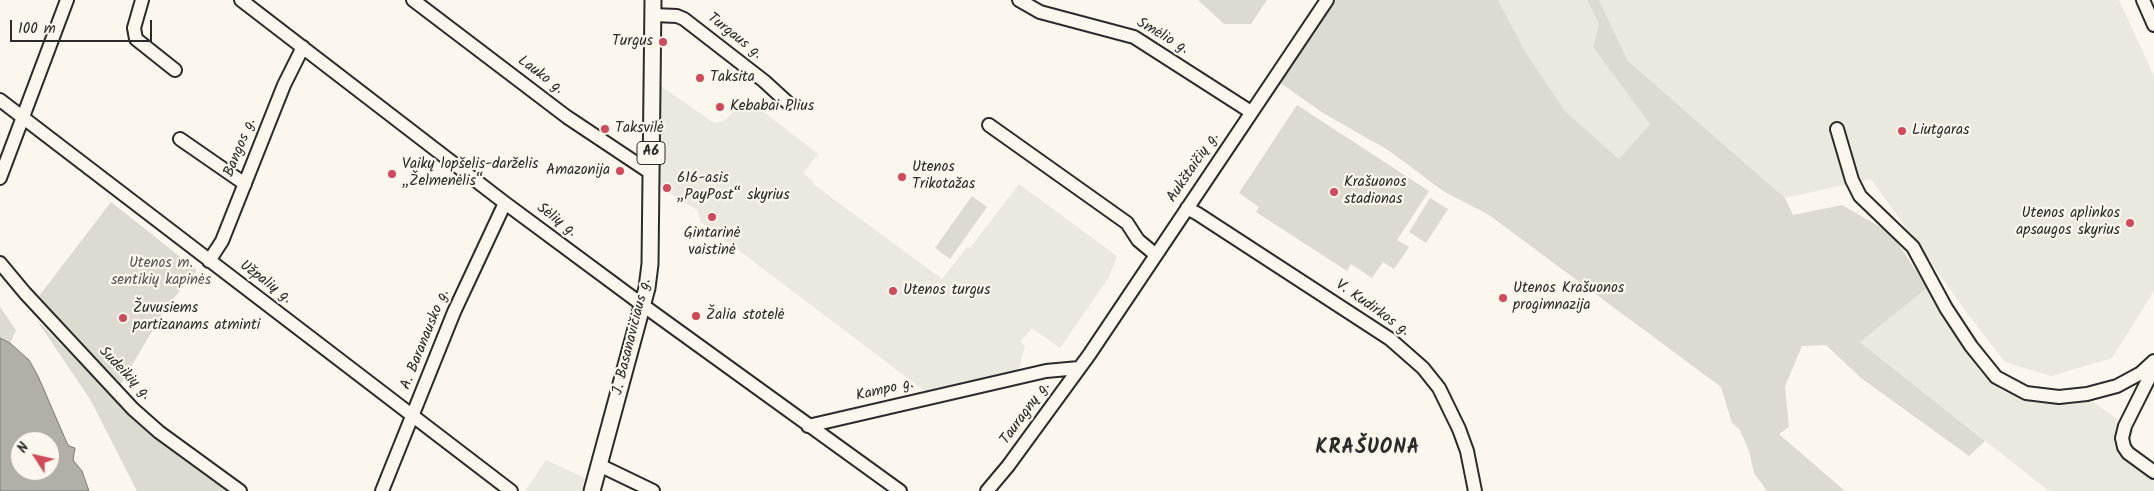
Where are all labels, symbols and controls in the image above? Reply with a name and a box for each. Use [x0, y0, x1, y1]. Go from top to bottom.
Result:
scale bar [12, 10, 155, 42]
street label: Turgaus g. [703, 10, 765, 64]
street label: Smėlio g. [1133, 15, 1191, 59]
text: 100 m [18, 17, 56, 41]
place label: Turgus [612, 33, 653, 51]
marker: Turgus [657, 36, 669, 48]
street label: Lauko g. [513, 53, 567, 99]
place label: Taksita [710, 69, 755, 87]
marker: Taksita [694, 72, 706, 84]
place label: Kebabai Plius [730, 98, 814, 116]
marker: Kebabai Plius [714, 101, 726, 113]
street label: Bangos g. [221, 116, 261, 180]
place label: Taksvilė [615, 120, 664, 138]
place label: Liutgaras [1912, 122, 1969, 140]
marker: Taksvilė [599, 123, 611, 135]
marker: Liutgaras [1896, 125, 1908, 137]
street label: Aukštaičių g. [1164, 130, 1224, 206]
road number: A6 [637, 142, 665, 164]
place label: Vaikų lopšelis-darželis „Želmenėlis“ [402, 156, 538, 191]
place label: Utenos Trikotažas [912, 159, 975, 194]
place label: Amazonija [546, 162, 610, 180]
marker: Amazonija [614, 165, 626, 177]
marker: Vaikų lopšelis-darželis „Želmenėlis“ [386, 168, 398, 180]
place label: 616-asis „PayPost“ skyrius [677, 170, 790, 205]
marker: Utenos Trikotažas [896, 171, 908, 183]
place label: Krašuonos stadionas [1344, 174, 1406, 209]
marker: 616-asis „PayPost“ skyrius [661, 182, 673, 194]
marker: Krašuonos stadionas [1328, 186, 1340, 198]
street label: Sėlių g. [532, 200, 580, 242]
place label: Utenos aplinkos apsaugos skyrius [2016, 205, 2120, 240]
marker: Gintarinė vaistinė [706, 211, 718, 223]
marker: Utenos aplinkos apsaugos skyrius [2124, 217, 2136, 229]
place label: Gintarinė vaistinė [684, 225, 740, 260]
park label: Utenos m. sentikių kapinės [111, 255, 211, 290]
street label: Užpalių g. [235, 258, 295, 308]
street label: J. Basanavičiaus g. [610, 277, 656, 397]
street label: V. Kudirkos g. [1331, 277, 1413, 341]
place label: Utenos Krašuonos progimnazija [1513, 280, 1624, 315]
place label: Utenos turgus [903, 282, 990, 300]
marker: Utenos turgus [887, 285, 899, 297]
street label: A. Baranausko g. [398, 287, 454, 393]
marker: Utenos Krašuonos progimnazija [1497, 292, 1509, 304]
place label: Žuvusiems partizanams atminti [133, 300, 260, 335]
place label: Žalia stotelė [706, 307, 784, 325]
marker: Žalia stotelė [690, 310, 702, 322]
marker: Žuvusiems partizanams atminti [117, 312, 129, 324]
street label: Sudeikių g. [94, 343, 154, 405]
street label: Kampo g. [854, 376, 916, 406]
street label: Tauragnų g. [997, 379, 1055, 449]
north arrow [10, 431, 60, 481]
text: N [12, 438, 35, 458]
district label: KRAŠUONA [1315, 438, 1421, 462]

